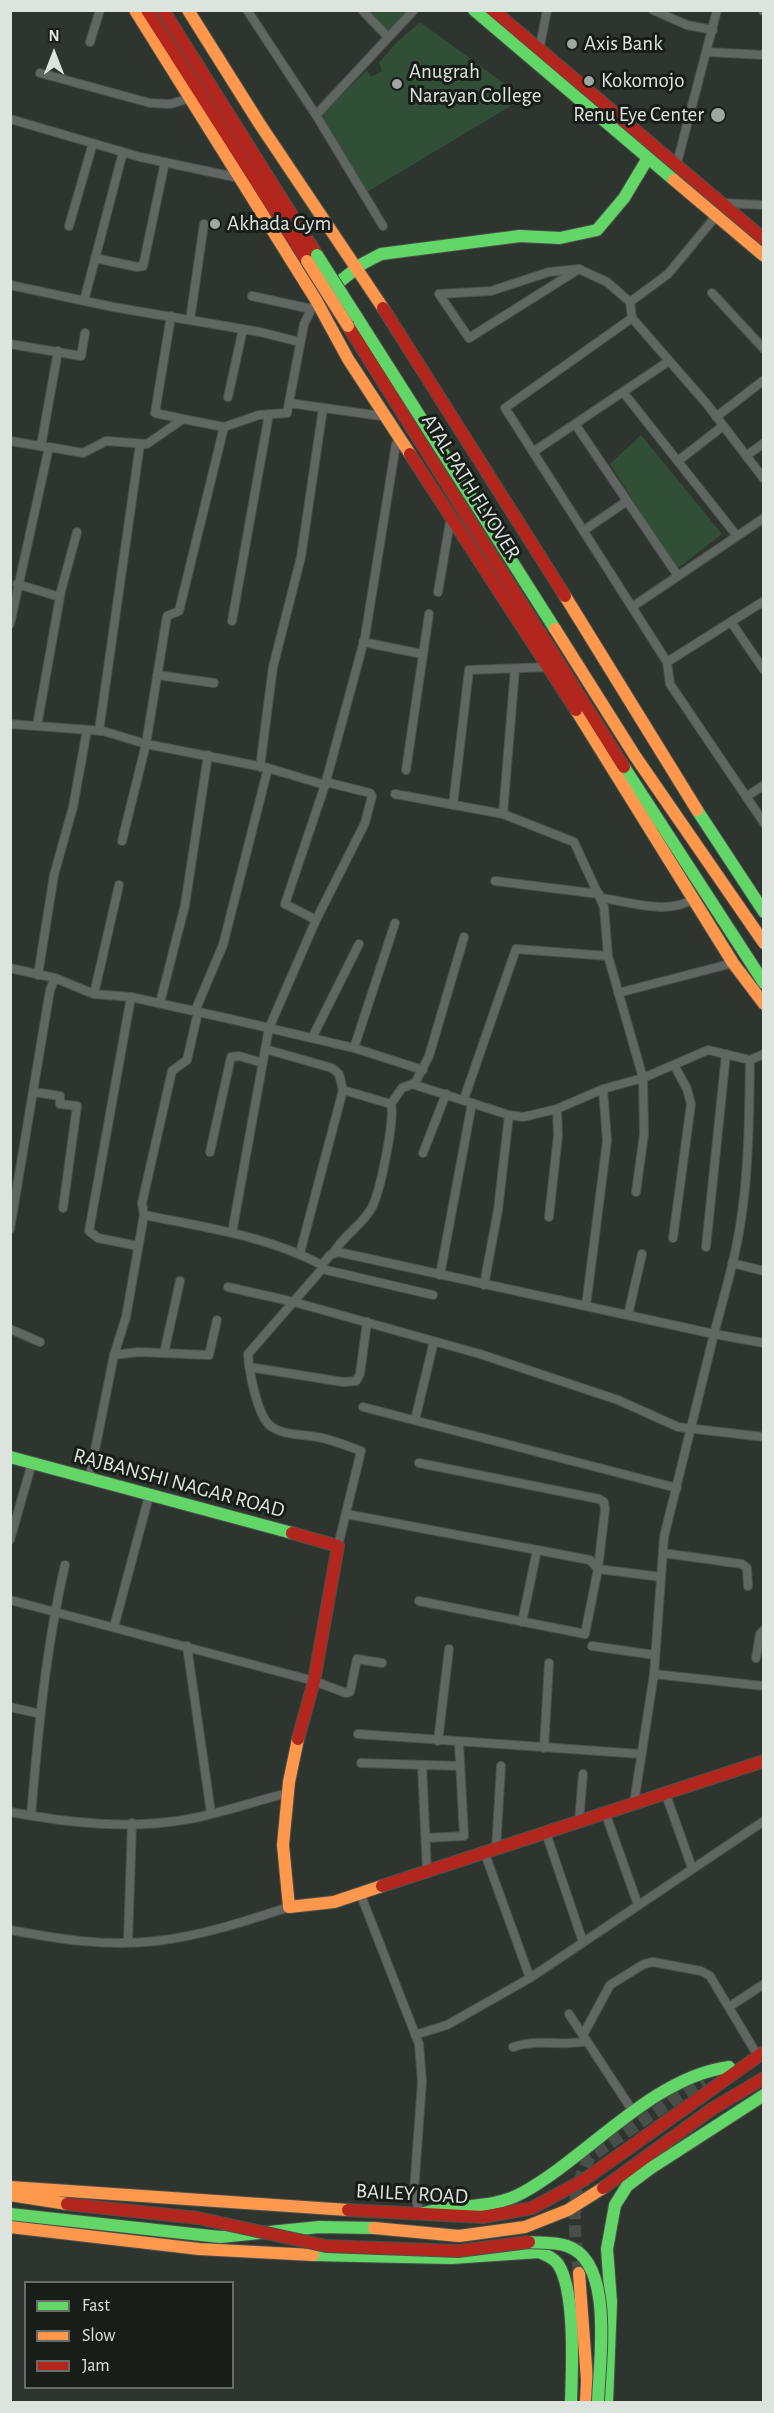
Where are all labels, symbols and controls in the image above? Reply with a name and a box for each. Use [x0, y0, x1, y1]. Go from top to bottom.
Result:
north arrow [24, 24, 84, 84]
text: N [48, 28, 60, 44]
place label: Axis Bank [584, 31, 663, 57]
marker: Axis Bank [565, 37, 579, 51]
place label: Anugrah Narayan College [409, 59, 541, 109]
place label: Kokomojo [601, 68, 685, 94]
marker: Kokomojo [582, 74, 596, 88]
marker: Anugrah Narayan College [390, 77, 404, 91]
place label: Renu Eye Center [573, 102, 704, 128]
marker: Renu Eye Center [709, 106, 727, 124]
place label: Akhada Gym [227, 211, 331, 237]
marker: Akhada Gym [208, 217, 222, 231]
street label: ATAL PATH FLYOVER [416, 409, 526, 565]
street label: RAJBANSHI NAGAR ROAD [71, 1443, 287, 1523]
street label: BAILEY ROAD [355, 2178, 469, 2210]
legend [24, 2281, 234, 2389]
text: Fast [82, 2297, 110, 2315]
text: Slow [82, 2327, 115, 2345]
text: Jam [82, 2357, 110, 2375]

